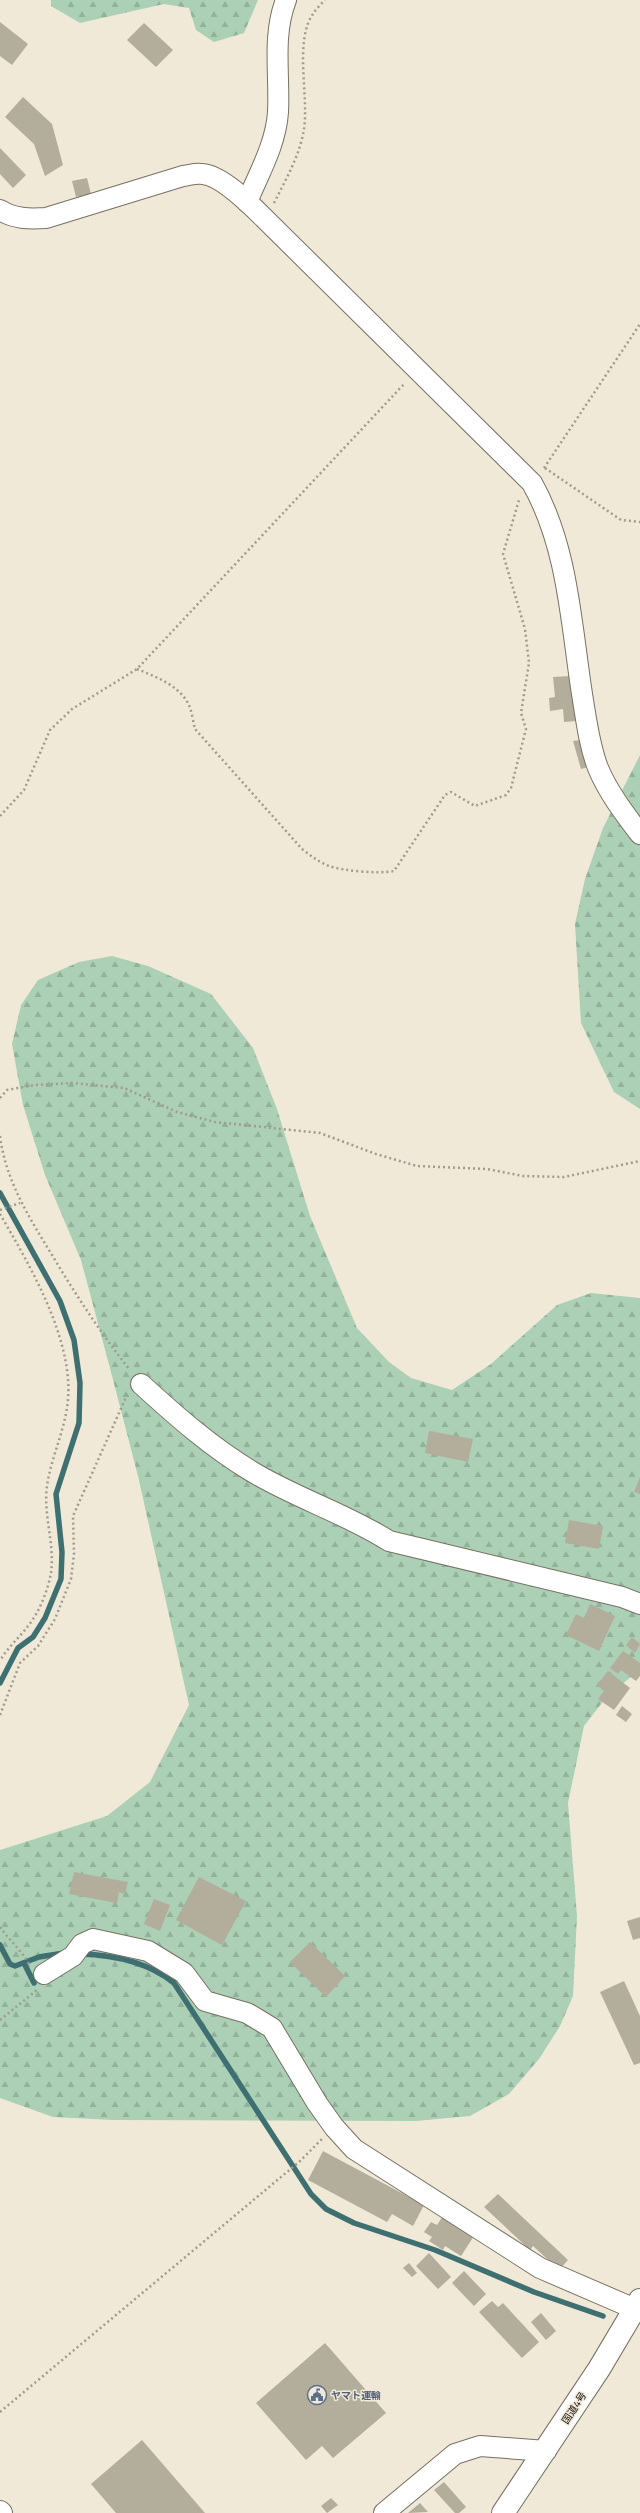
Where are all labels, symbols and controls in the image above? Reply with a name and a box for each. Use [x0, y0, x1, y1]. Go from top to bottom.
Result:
public building icon: ヤマト運輸 [306, 2384, 328, 2406]
place label: ヤマト運輸 [331, 2388, 381, 2403]
street label: 国道4号 [558, 2389, 590, 2427]

